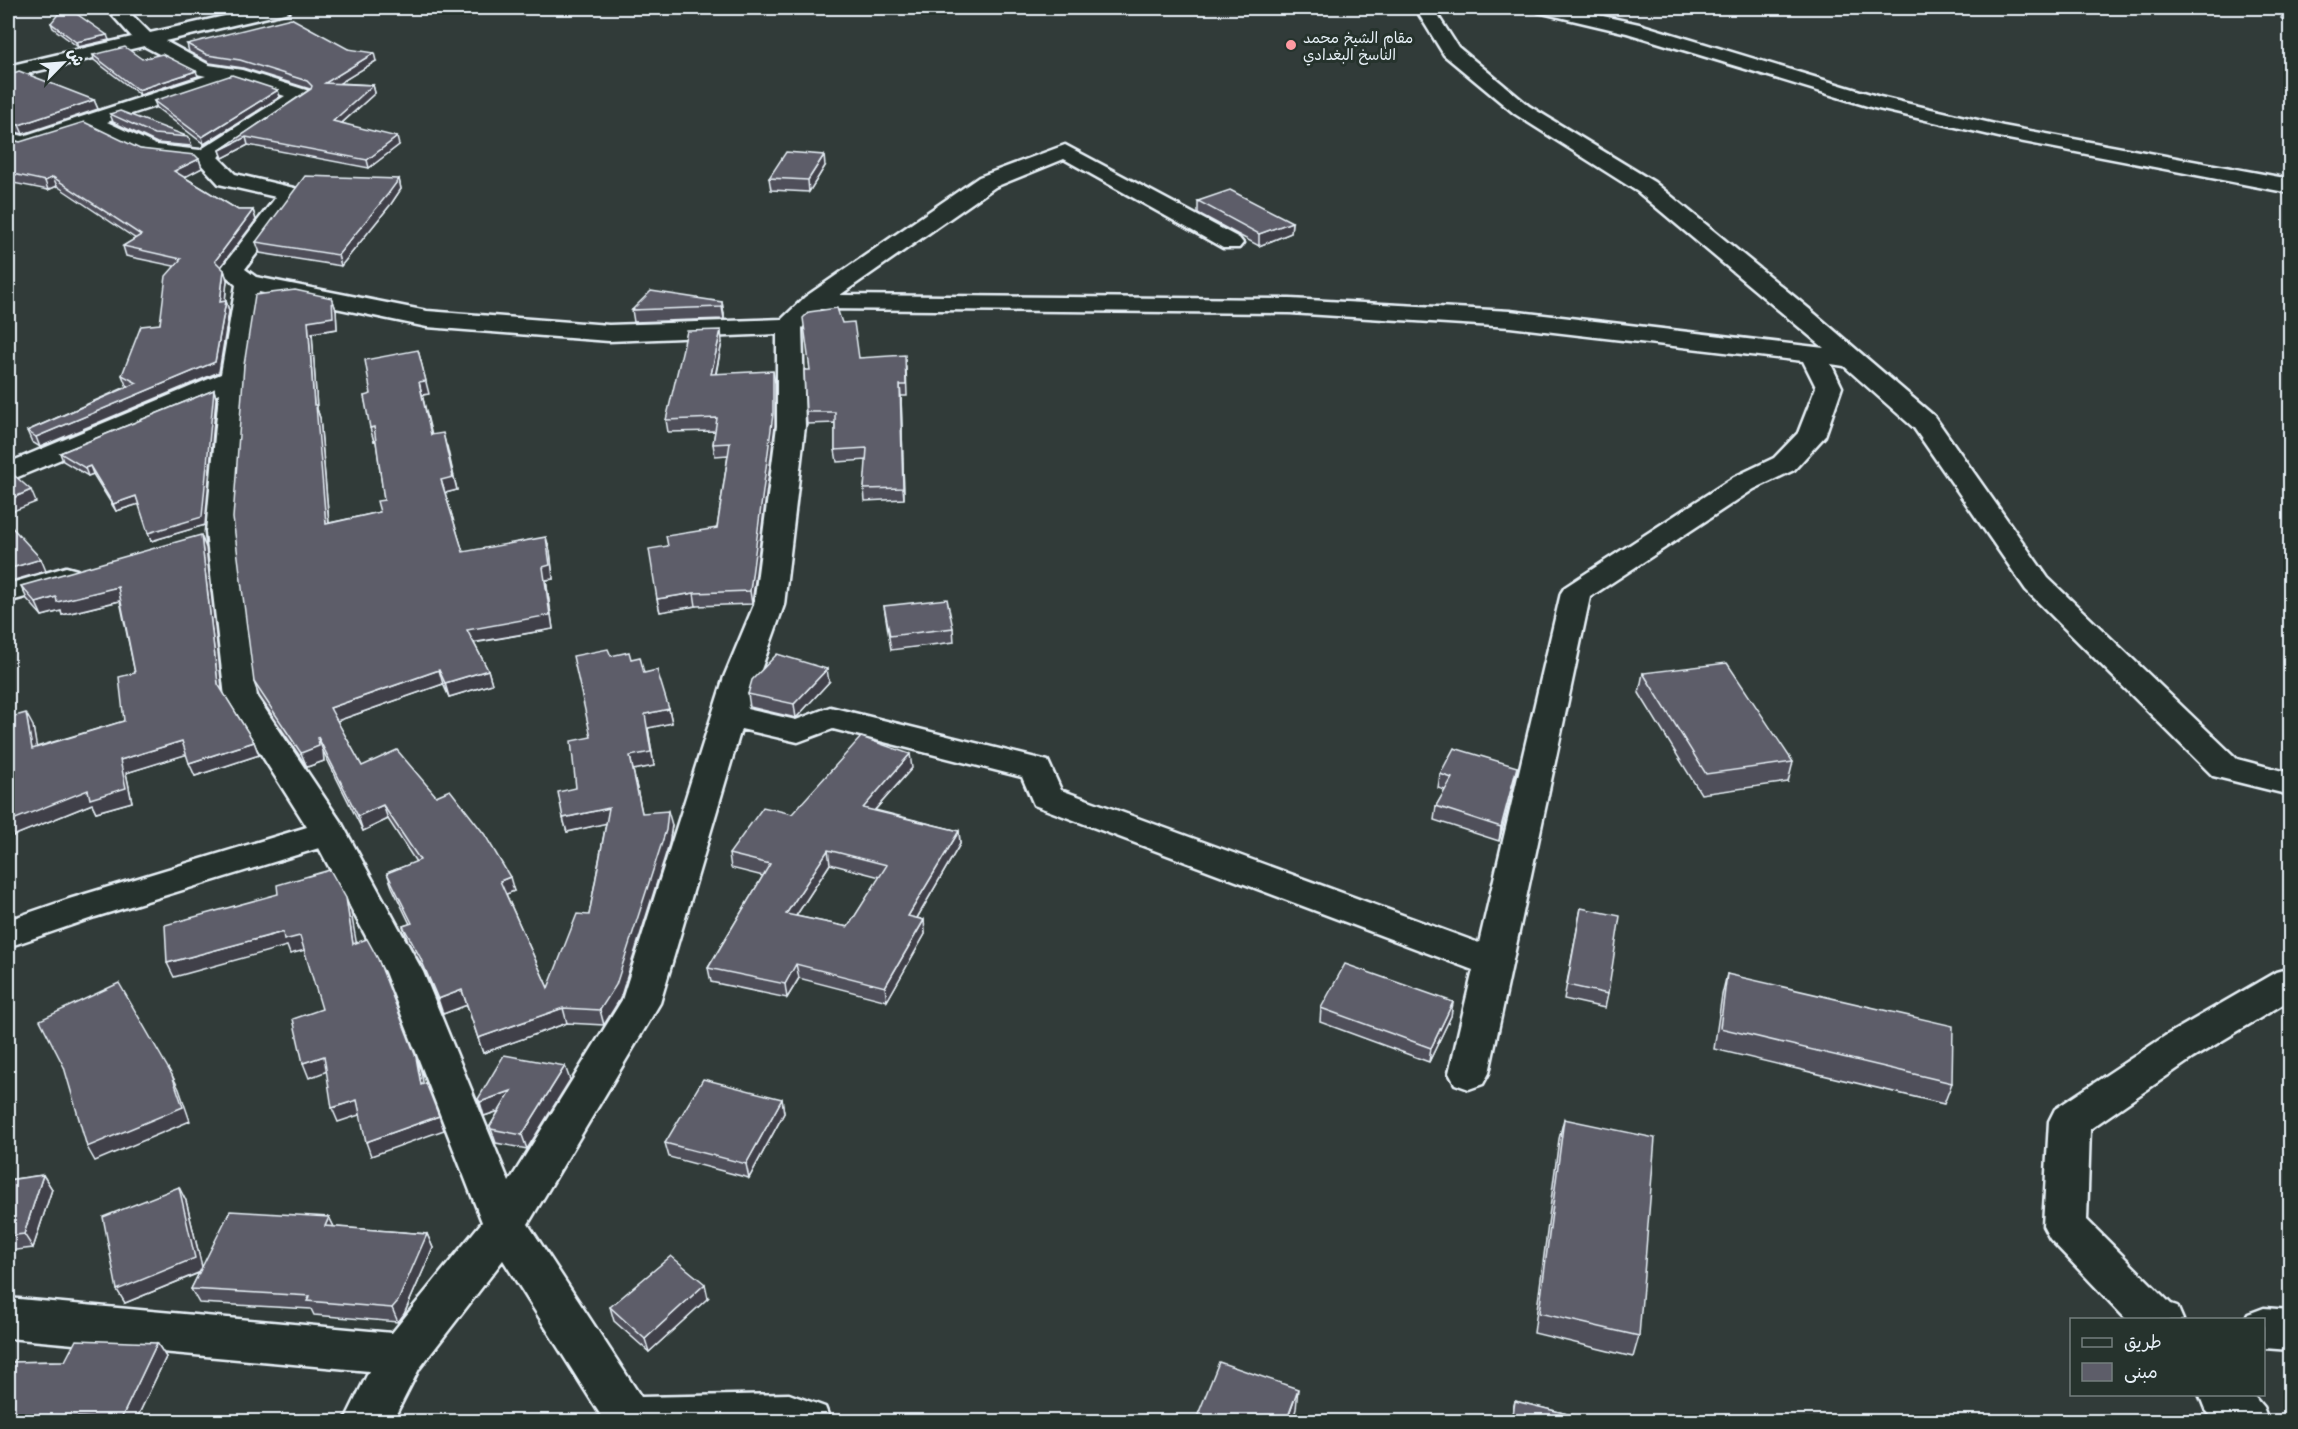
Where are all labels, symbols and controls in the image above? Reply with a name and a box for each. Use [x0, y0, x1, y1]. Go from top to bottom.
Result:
place label: مقام الشيخ محمد الناسخ البغدادي [1303, 25, 1413, 66]
north arrow [33, 33, 93, 93]
marker: مقام الشيخ محمد الناسخ البغدادي [1284, 38, 1298, 52]
text: ش [63, 43, 92, 69]
legend [2070, 1318, 2265, 1396]
text: طريق [2124, 1327, 2162, 1354]
text: مبنى [2124, 1357, 2158, 1384]

